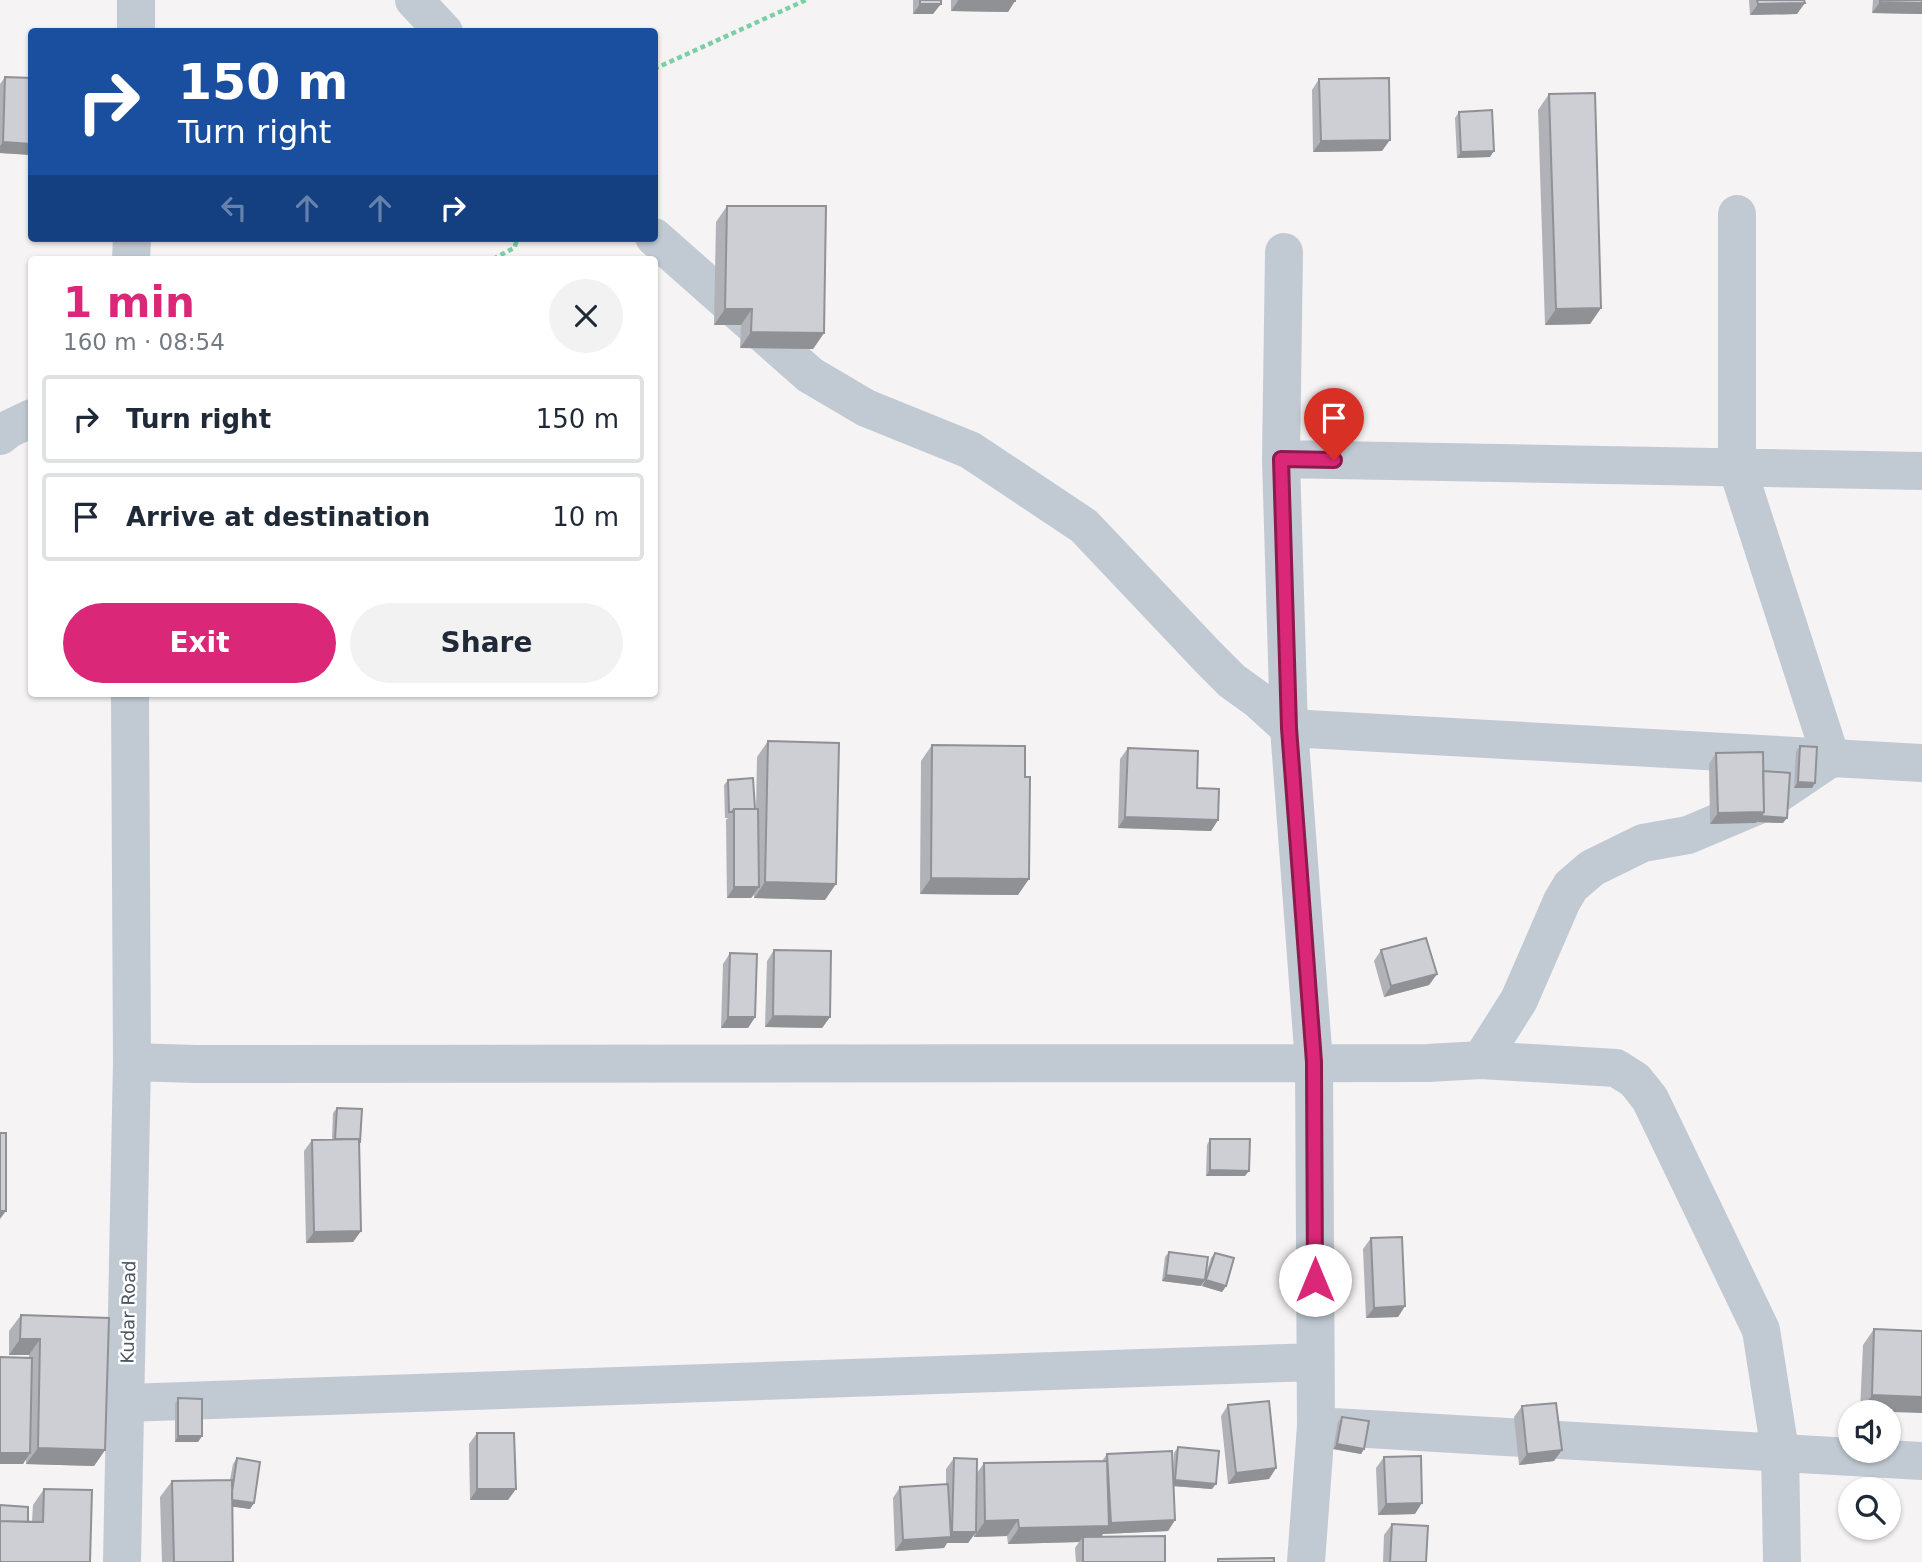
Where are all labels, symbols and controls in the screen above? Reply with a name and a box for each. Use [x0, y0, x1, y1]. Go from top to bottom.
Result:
text: 150 m [178, 54, 348, 111]
icon: right [63, 56, 154, 147]
text: Turn right [178, 113, 331, 151]
icon: left [215, 189, 253, 227]
icon: ahead [288, 189, 326, 227]
icon: ahead [361, 189, 399, 227]
icon: right [434, 189, 472, 227]
text: 1 min [63, 278, 195, 327]
button: close [549, 279, 623, 353]
text: 160 m · 08:54 [63, 329, 225, 355]
pin [1304, 388, 1364, 460]
icon: arrive [1315, 399, 1353, 437]
icon: right [67, 400, 105, 438]
text: Turn right [126, 404, 271, 434]
text: 150 m [536, 404, 619, 434]
icon: arrive [67, 498, 105, 536]
text: Arrive at destination [126, 502, 430, 532]
text: 10 m [552, 502, 619, 532]
button: Exit [63, 603, 336, 683]
button: Share [350, 603, 623, 683]
position arrow [1278, 1243, 1352, 1317]
street label: Kudar Road [117, 1260, 139, 1364]
map controls [1838, 1400, 1901, 1540]
button: sound [1838, 1400, 1901, 1463]
button: search [1838, 1477, 1901, 1540]

